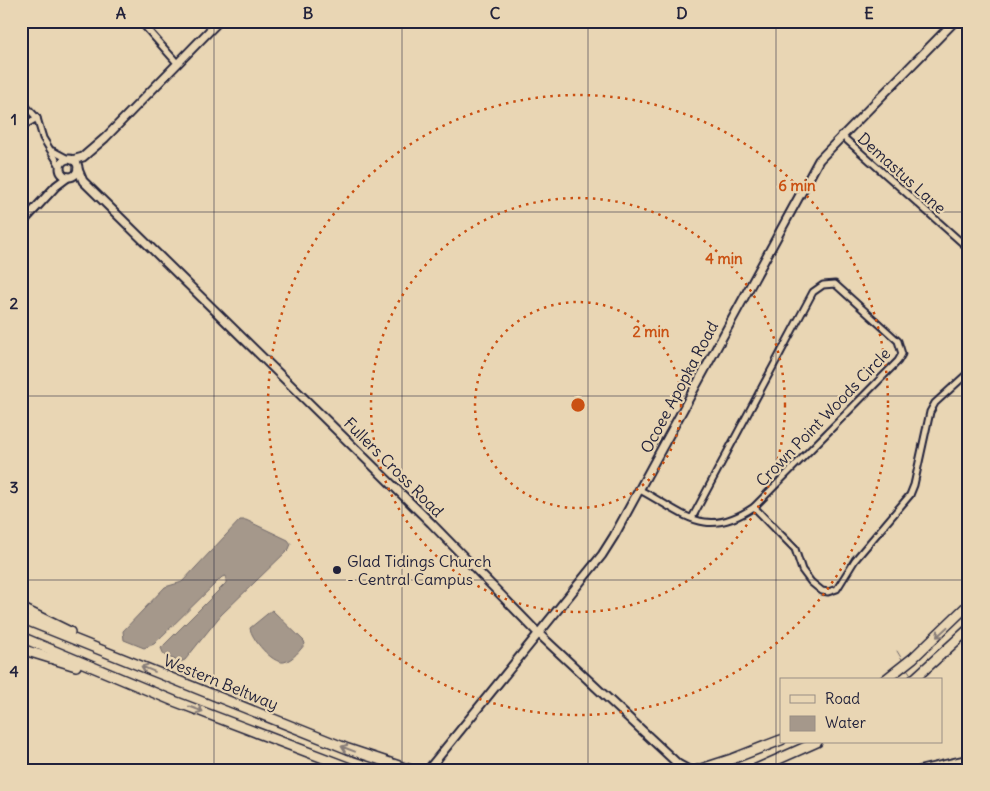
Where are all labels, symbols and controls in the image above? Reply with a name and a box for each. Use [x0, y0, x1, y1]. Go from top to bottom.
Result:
text: A [116, 3, 126, 23]
text: B [303, 3, 314, 23]
text: C [490, 3, 501, 23]
text: D [676, 3, 688, 23]
text: E [864, 3, 874, 23]
text: 1 [11, 109, 17, 129]
street label: Demastus Lane [854, 128, 950, 218]
text: 6 min [778, 176, 816, 195]
text: 4 min [705, 249, 743, 268]
text: 2 [10, 293, 19, 313]
street label: Ocoee Apopka Road [636, 318, 722, 456]
text: 2 min [633, 322, 670, 341]
street label: Crown Point Woods Circle [752, 344, 894, 490]
centre of rings [569, 396, 587, 414]
street label: Fullers Cross Road [340, 413, 448, 521]
text: 3 [9, 477, 19, 497]
place label: Glad Tidings Church - Central Campus [347, 551, 491, 589]
marker: Glad Tidings Church - Central Campus [331, 564, 343, 576]
one-way arrow [935, 626, 948, 638]
street label: Western Beltway [161, 650, 281, 714]
text: 4 [9, 661, 19, 681]
one-way arrow [141, 663, 156, 672]
legend [780, 678, 942, 744]
text: Road [825, 689, 860, 708]
one-way arrow [187, 705, 203, 714]
text: Water [825, 713, 866, 732]
one-way arrow [341, 744, 356, 753]

